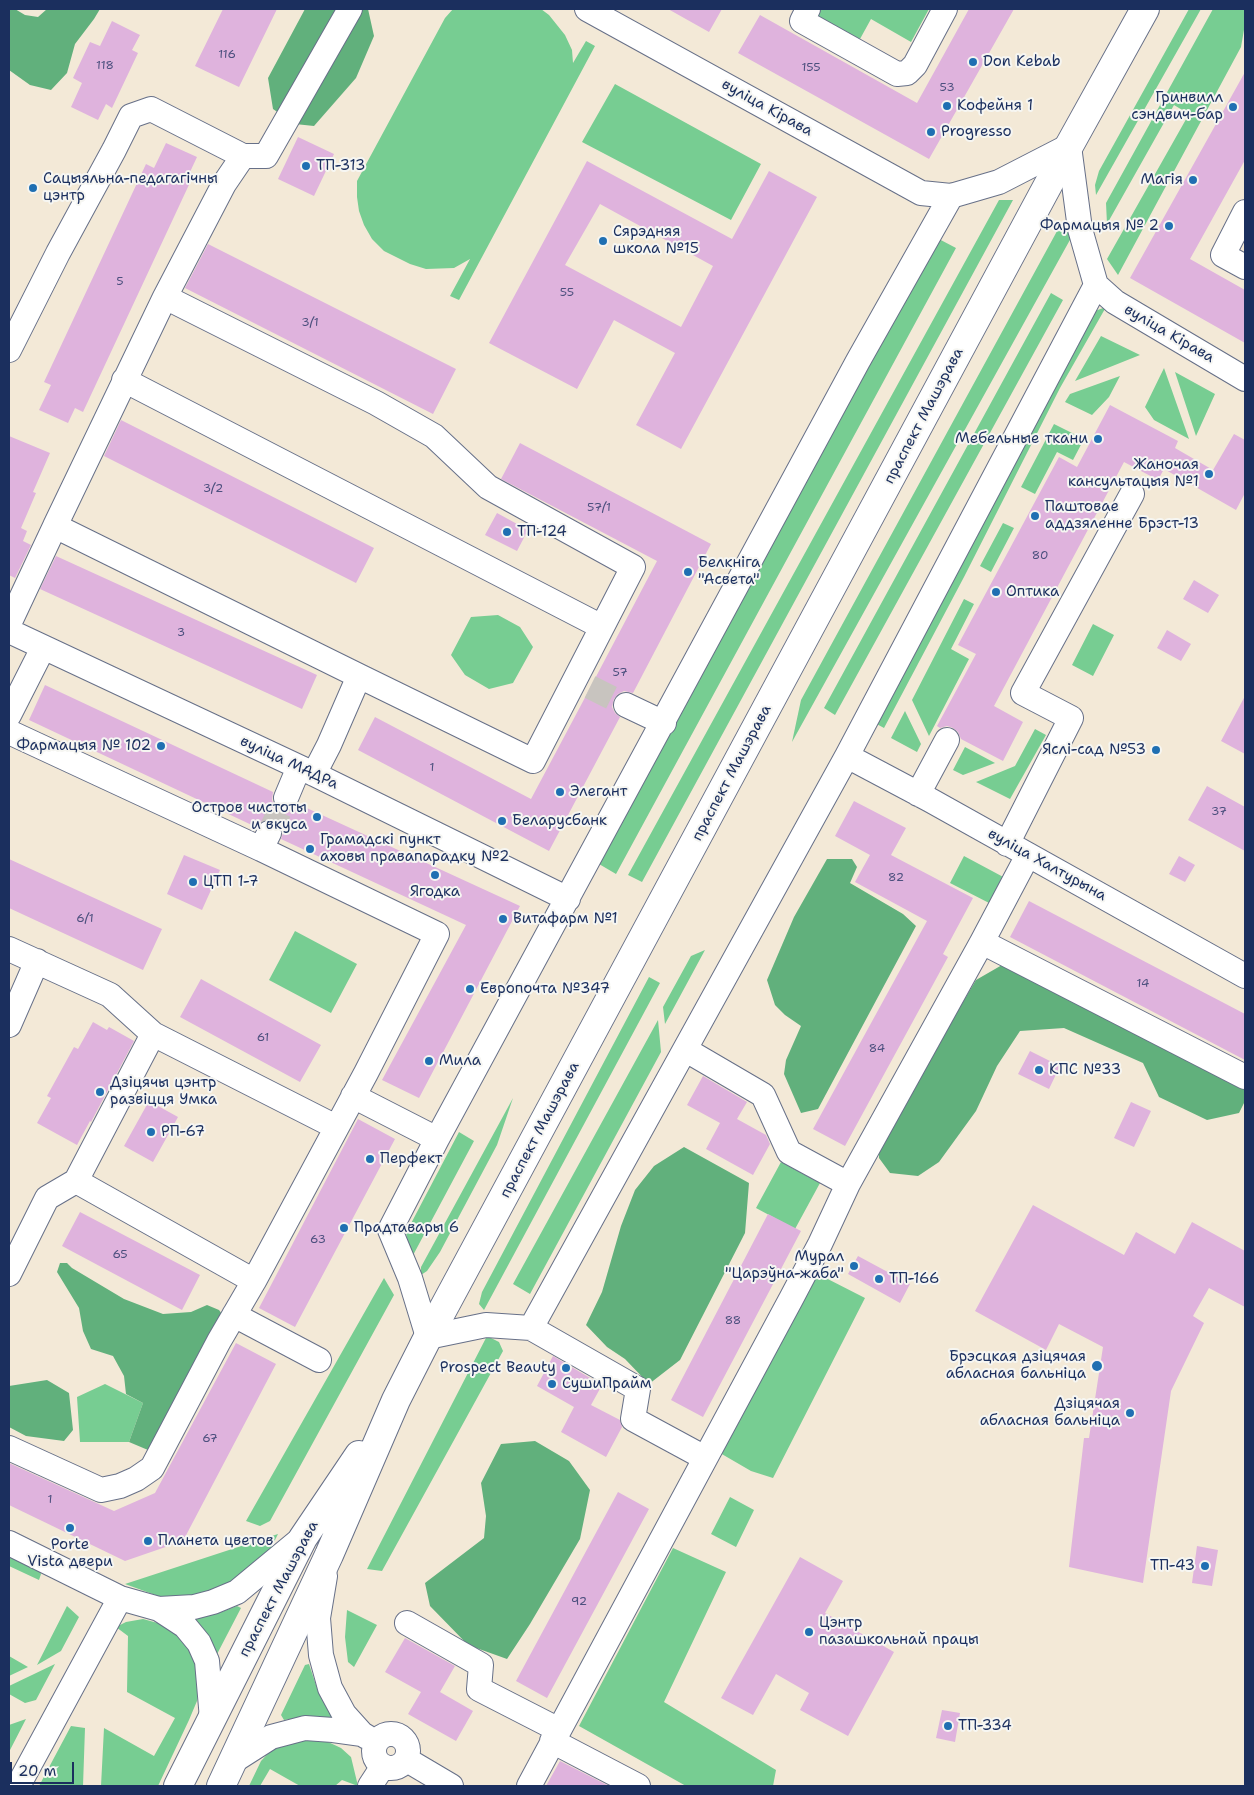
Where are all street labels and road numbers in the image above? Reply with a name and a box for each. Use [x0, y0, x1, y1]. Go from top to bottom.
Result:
street label: вуліца Кірава [718, 76, 816, 140]
street label: вуліца Кірава [1121, 301, 1217, 367]
street label: праспект Машэрава [880, 345, 968, 487]
street label: праспект Машэрава [688, 702, 776, 844]
street label: вуліца МАДРа [237, 732, 341, 794]
street label: вуліца Халтурына [984, 825, 1110, 905]
street label: праспект Машэрава [496, 1059, 584, 1201]
street label: праспект Машэрава [235, 1518, 323, 1660]

